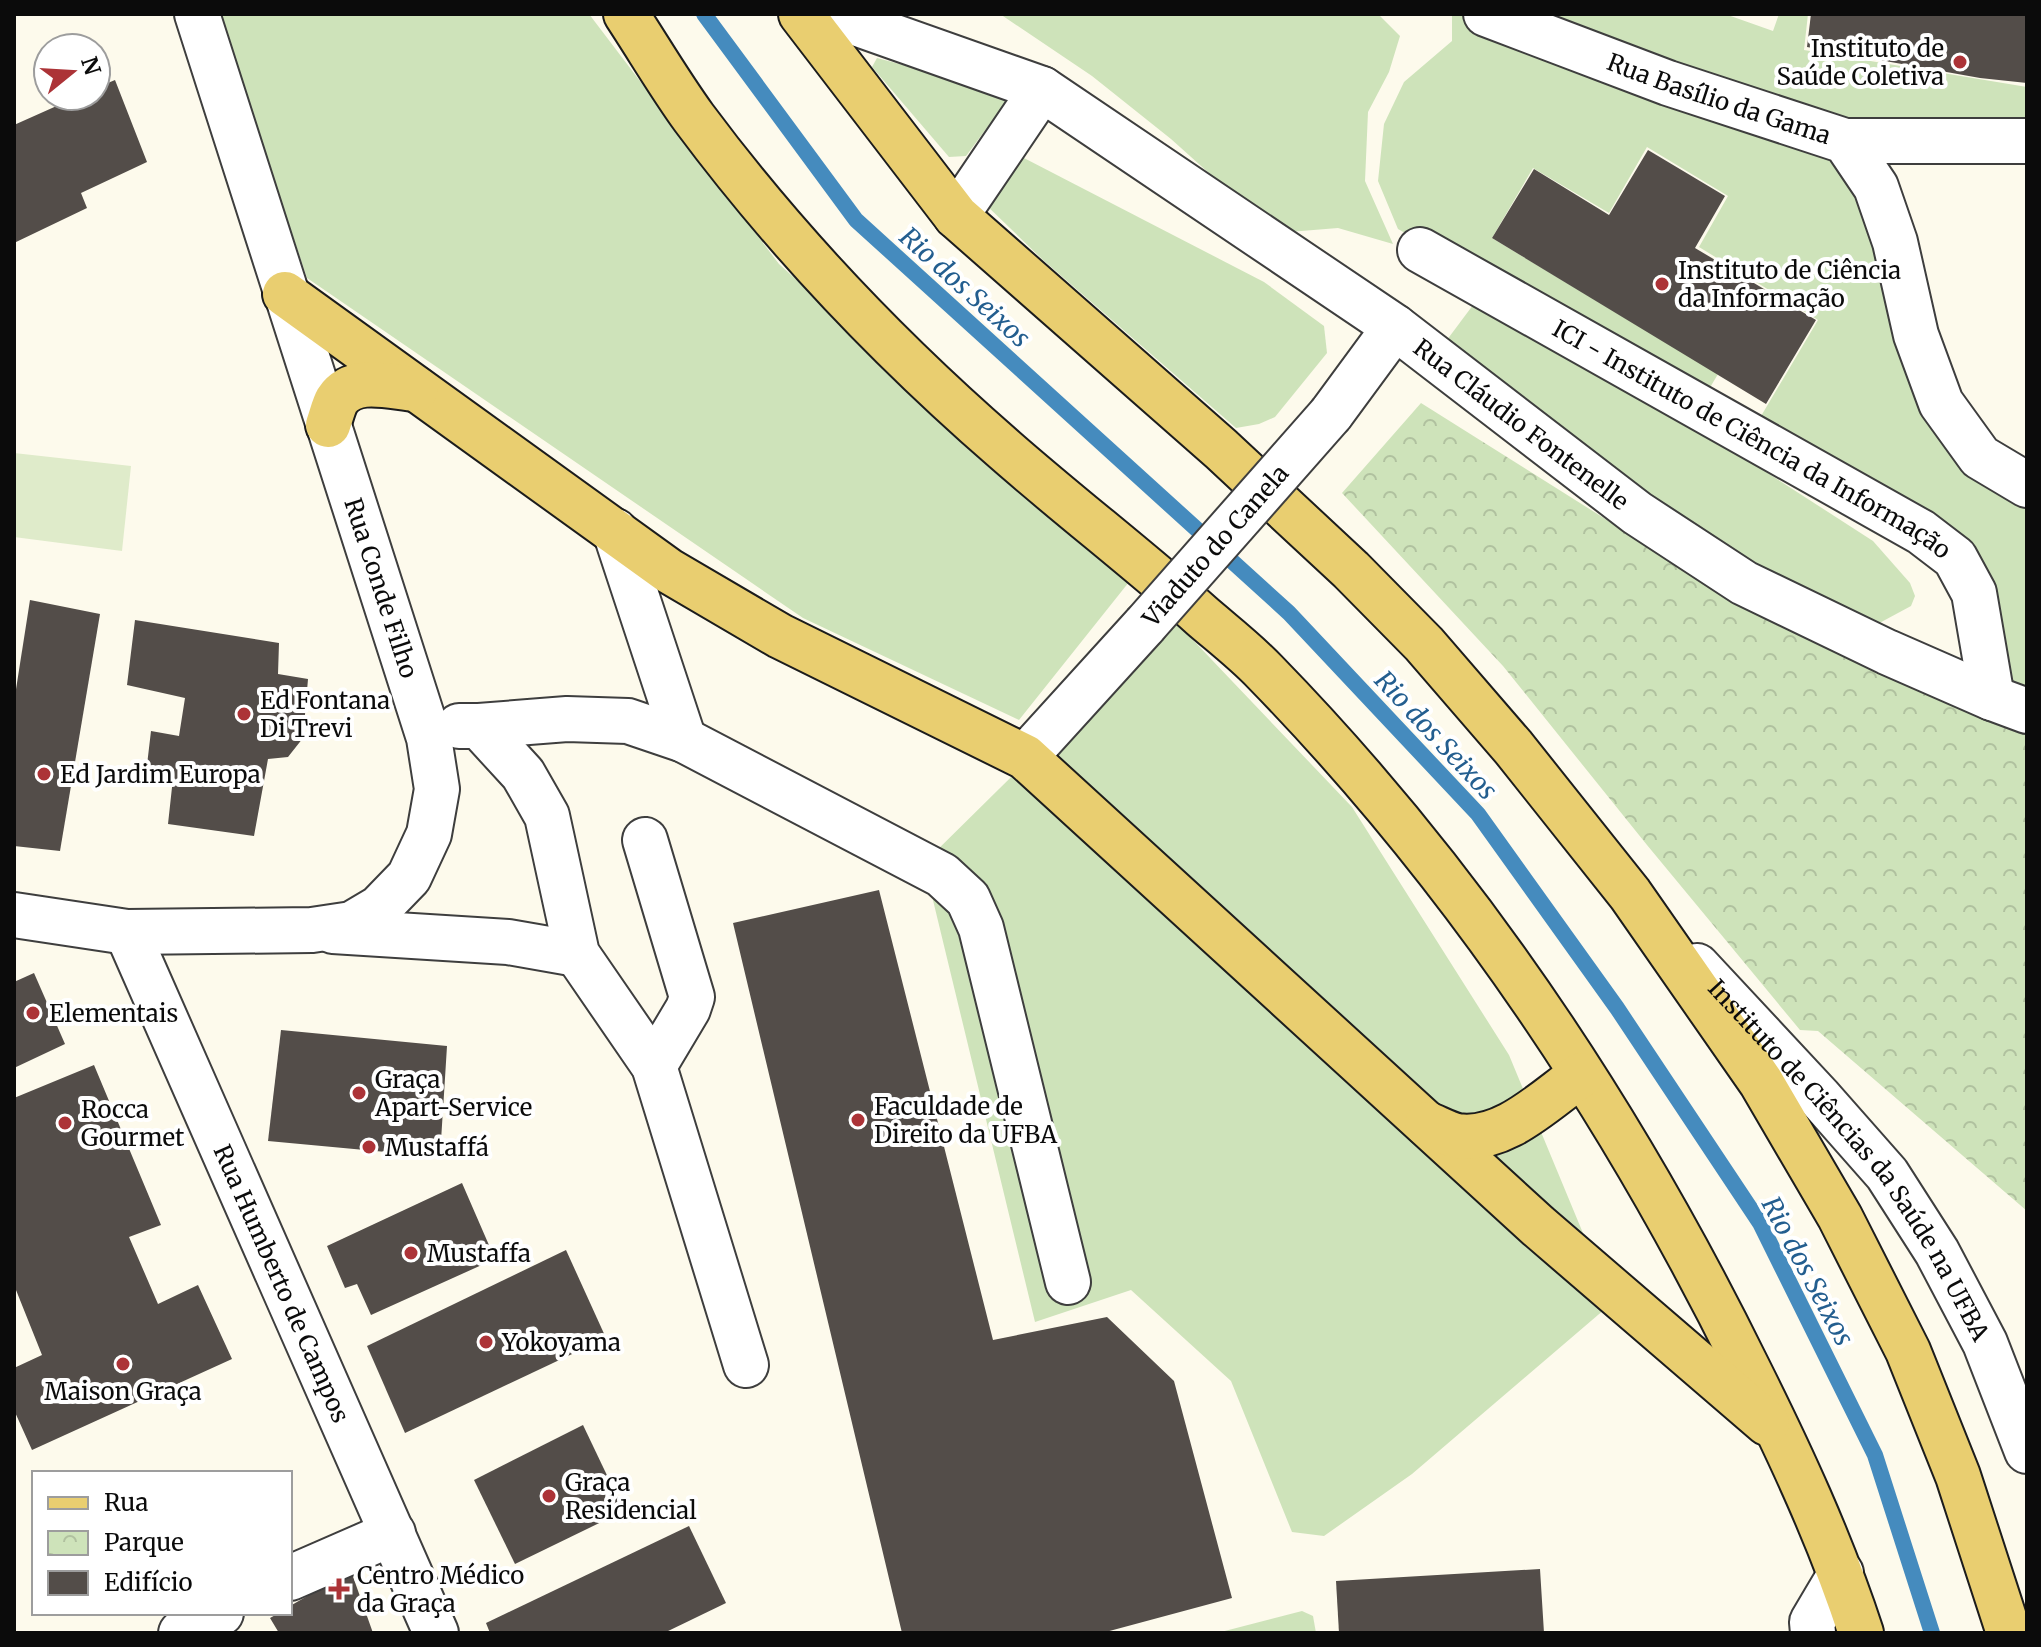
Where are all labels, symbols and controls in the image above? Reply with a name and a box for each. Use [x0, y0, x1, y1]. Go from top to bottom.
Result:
north arrow [32, 32, 112, 112]
place label: Instituto de Saúde Coletiva [1776, 33, 1944, 92]
street label: Rua Basílio da Gama [1603, 46, 1835, 151]
text: N [75, 53, 107, 79]
marker: Instituto de Saúde Coletiva [1951, 53, 1969, 71]
water label: Rio dos Seixos [893, 220, 1037, 354]
place label: Instituto de Ciência da Informação [1678, 255, 1901, 314]
marker: Instituto de Ciência da Informação [1653, 275, 1671, 293]
street label: ICI - Instituto de Ciência da Informação [1547, 312, 1958, 565]
street label: Rua Cláudio Fontenelle [1408, 332, 1635, 517]
street label: Viaduto do Canela [1135, 458, 1295, 634]
street label: Rua Conde Filho [337, 494, 425, 682]
water label: Rio dos Seixos [1368, 664, 1504, 806]
place label: Ed Fontana Di Trevi [260, 685, 390, 744]
marker: Ed Fontana Di Trevi [235, 705, 253, 723]
place label: Ed Jardim Europa [60, 759, 261, 790]
marker: Ed Jardim Europa [35, 765, 53, 783]
street label: Instituto de Ciências da Saúde na UFBA [1702, 973, 1997, 1347]
place label: Elementais [49, 998, 178, 1029]
marker: Elementais [24, 1004, 42, 1022]
place label: Graça Apart-Service [374, 1064, 532, 1123]
marker: Graça Apart-Service [350, 1084, 368, 1102]
place label: Faculdade de Direito da UFBA [874, 1091, 1058, 1150]
place label: Rocca Gourmet [81, 1094, 185, 1153]
marker: Faculdade de Direito da UFBA [849, 1111, 867, 1129]
marker: Rocca Gourmet [56, 1114, 74, 1132]
place label: Mustaffá [385, 1132, 489, 1163]
marker: Mustaffá [360, 1138, 378, 1156]
street label: Rua Humberto de Campos [207, 1140, 357, 1427]
water label: Rio dos Seixos [1755, 1191, 1861, 1351]
place label: Mustaffa [427, 1238, 531, 1269]
marker: Mustaffa [402, 1244, 420, 1262]
place label: Yokoyama [501, 1327, 621, 1358]
marker: Yokoyama [477, 1333, 495, 1351]
marker: Maison Graça [114, 1355, 132, 1373]
place label: Maison Graça [44, 1376, 202, 1407]
place label: Graça Residencial [565, 1467, 697, 1526]
legend [32, 1471, 292, 1615]
text: Rua [104, 1487, 148, 1518]
marker: Graça Residencial [540, 1487, 558, 1505]
text: Parque [104, 1527, 184, 1558]
place label: Centro Médico da Graça [357, 1560, 524, 1619]
text: Edifício [104, 1567, 192, 1598]
marker: Centro Médico da Graça [328, 1578, 350, 1600]

